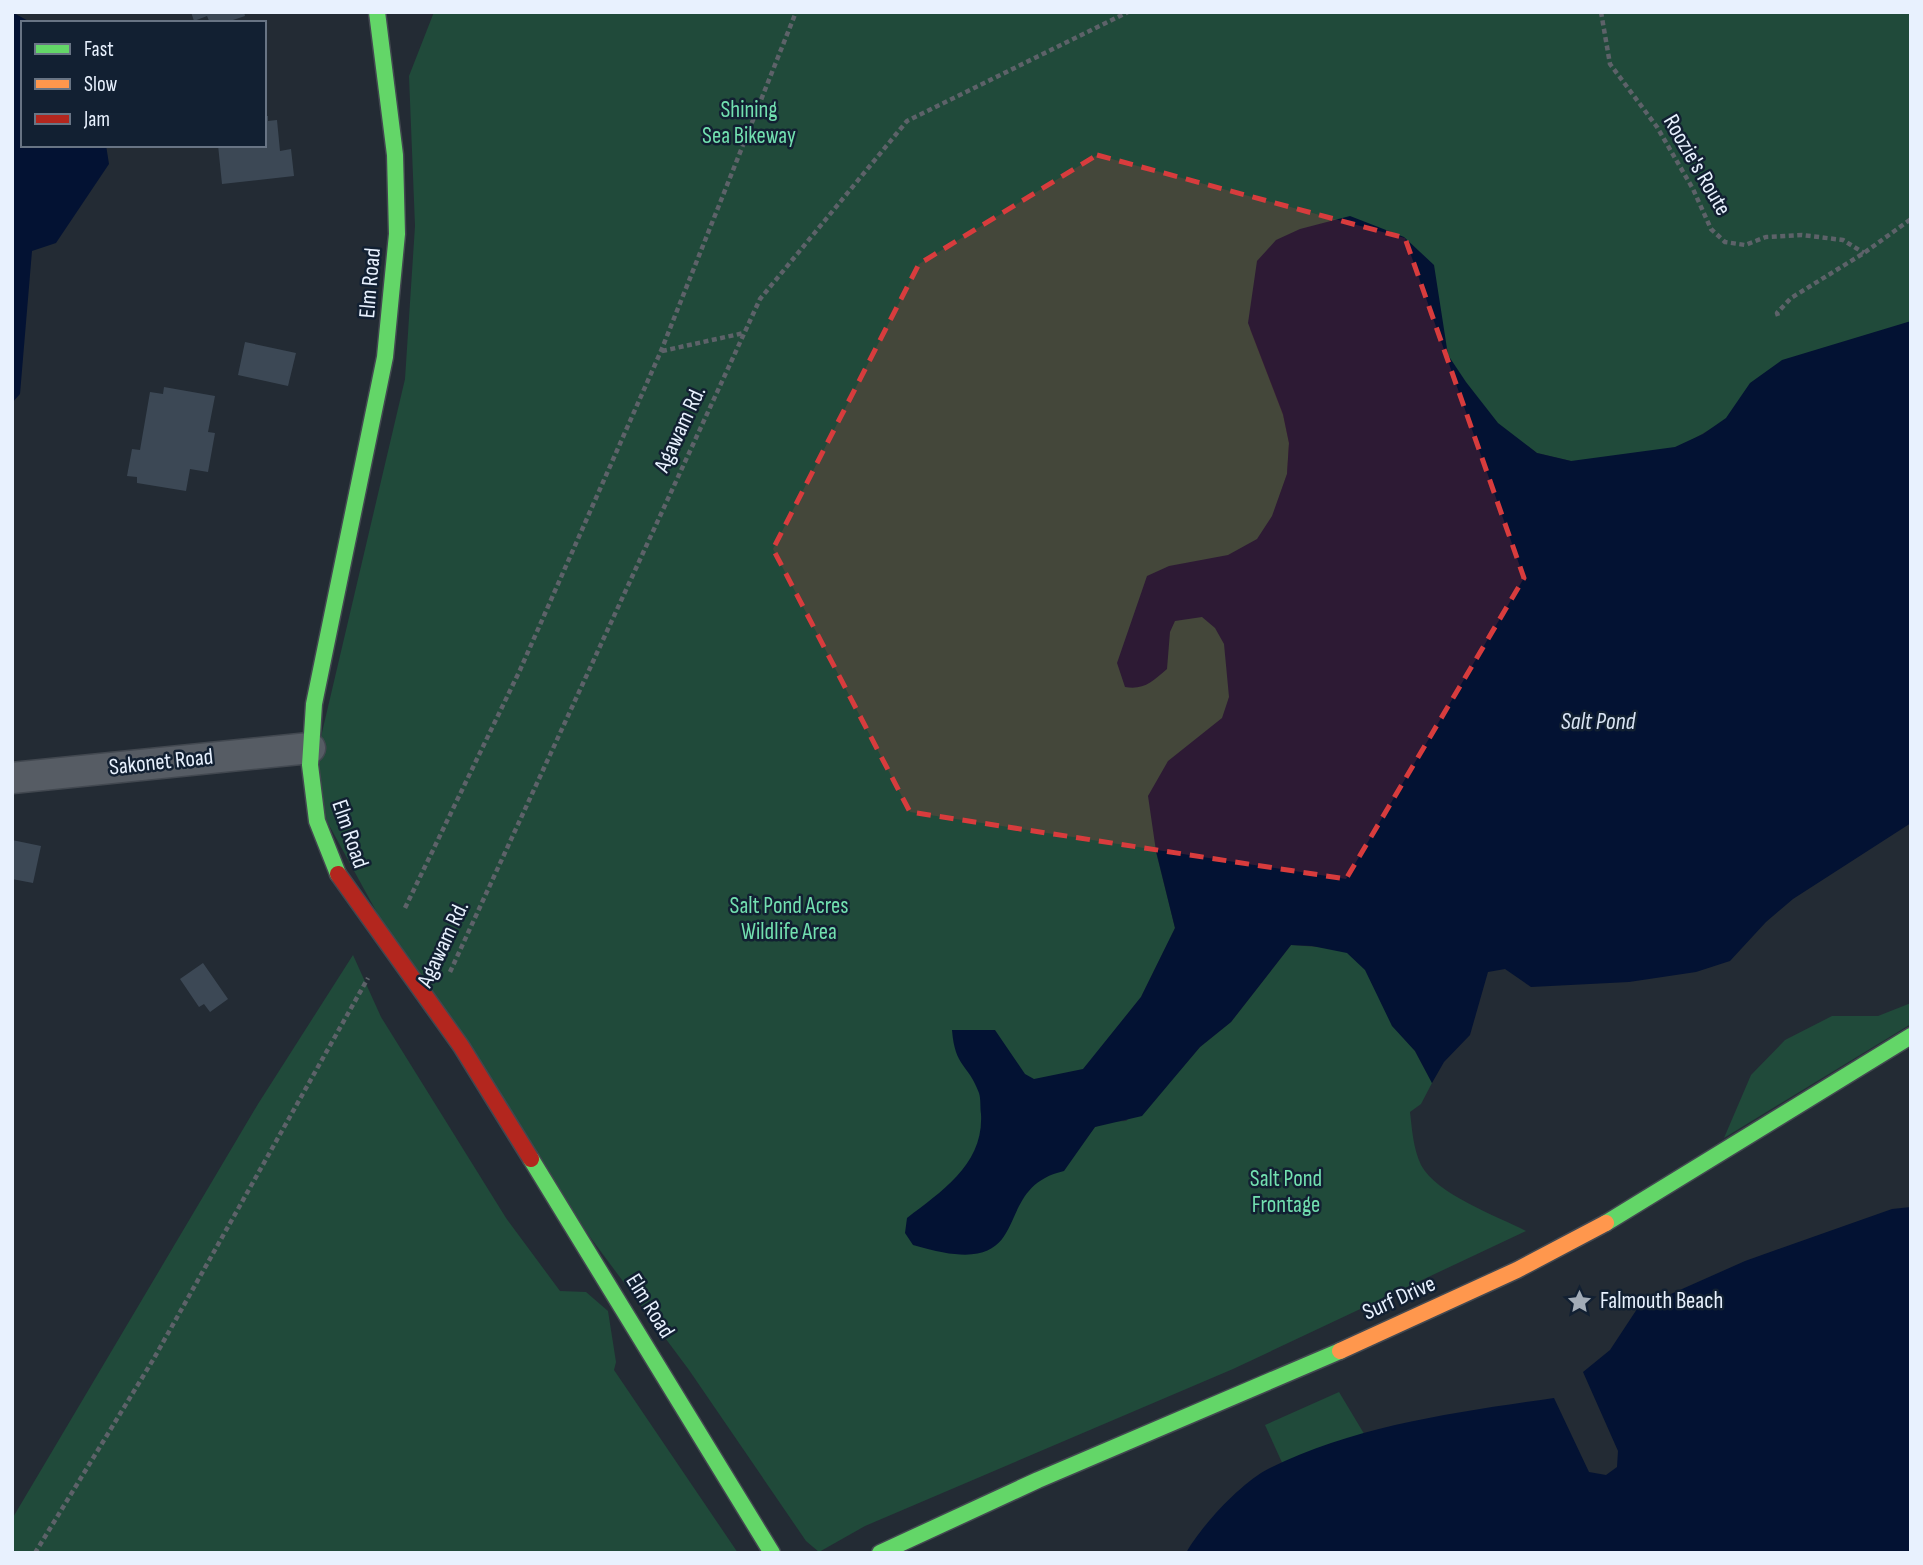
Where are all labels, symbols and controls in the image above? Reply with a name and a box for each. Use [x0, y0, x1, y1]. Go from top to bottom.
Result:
legend [21, 21, 266, 147]
text: Fast [84, 37, 114, 62]
text: Slow [84, 72, 118, 97]
park label: Shining Sea Bikeway [702, 96, 796, 150]
text: Jam [83, 107, 110, 132]
street label: Roozie's Route [1657, 109, 1737, 221]
street label: Elm Road [353, 247, 387, 319]
street label: Agawam Rd. [647, 381, 712, 477]
water label: Salt Pond [1561, 707, 1637, 736]
street label: Sakonet Road [107, 743, 215, 781]
street label: Elm Road [325, 796, 375, 872]
park label: Salt Pond Acres Wildlife Area [730, 892, 848, 946]
street label: Agawam Rd. [410, 896, 475, 992]
park label: Salt Pond Frontage [1250, 1165, 1322, 1219]
street label: Elm Road [619, 1269, 681, 1343]
street label: Surf Drive [1358, 1270, 1440, 1326]
place icon: Falmouth Beach [1566, 1287, 1594, 1315]
place label: Falmouth Beach [1600, 1287, 1723, 1315]

